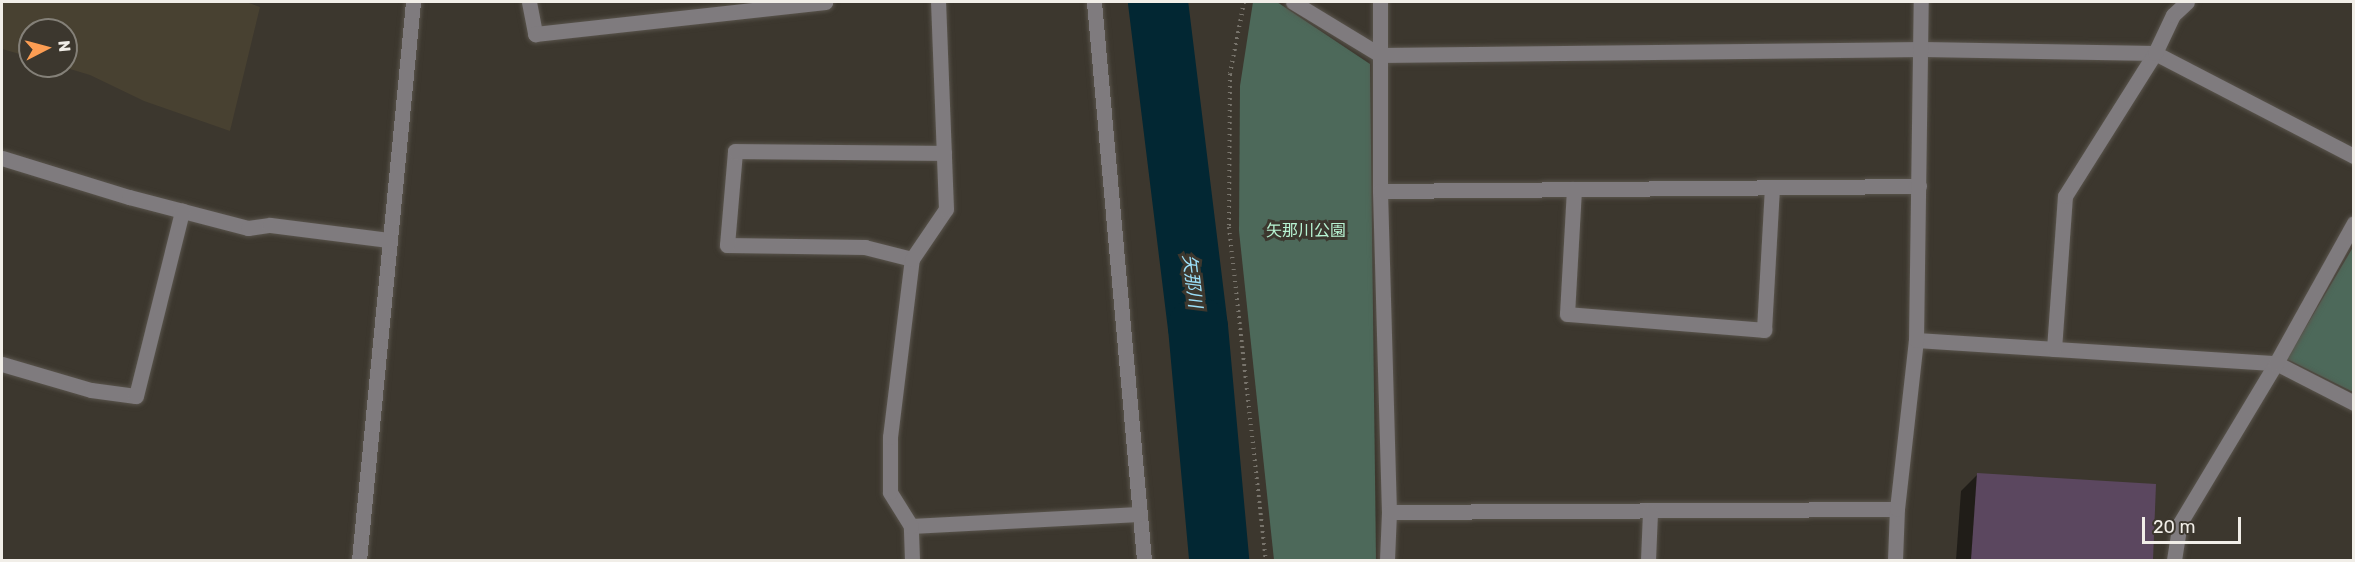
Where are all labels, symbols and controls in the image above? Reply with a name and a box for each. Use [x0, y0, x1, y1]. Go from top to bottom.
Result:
north arrow [18, 18, 78, 78]
text: N [54, 40, 74, 53]
park label: 矢那川公園 [1266, 221, 1346, 241]
water label: 矢那川 [1178, 253, 1206, 309]
scale bar [2145, 505, 2244, 543]
text: 20 m [2153, 516, 2195, 538]

